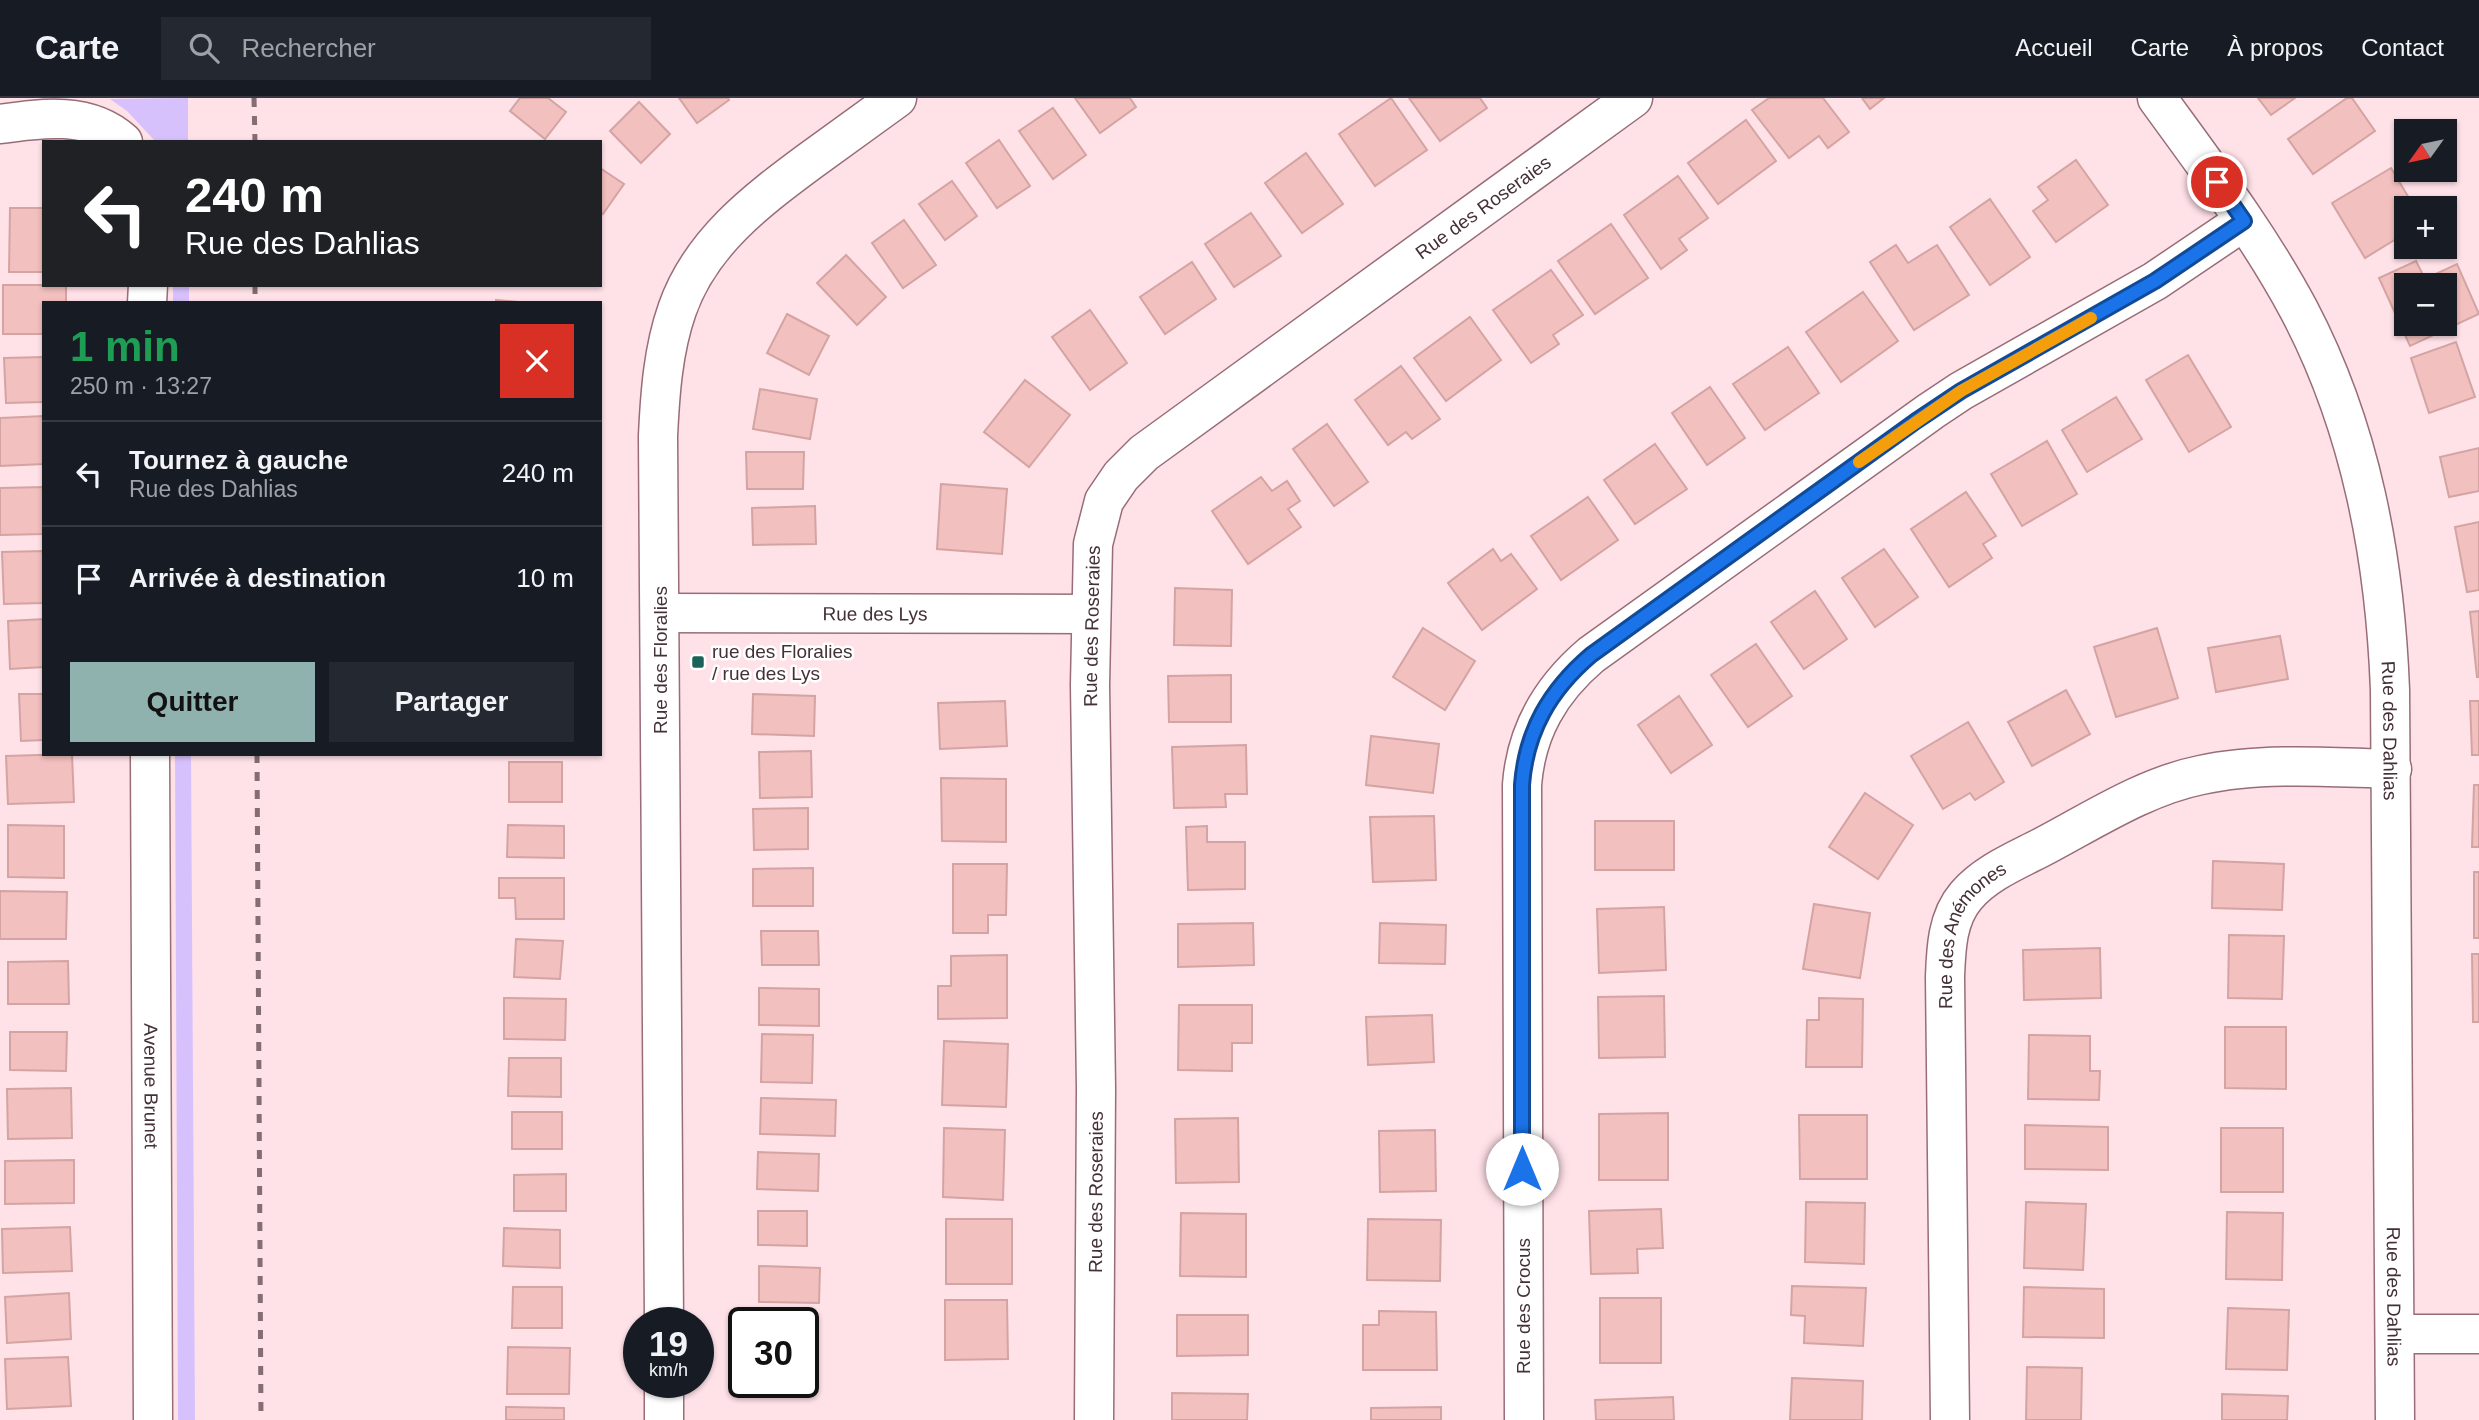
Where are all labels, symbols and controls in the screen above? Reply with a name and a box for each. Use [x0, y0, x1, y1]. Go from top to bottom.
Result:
search box [161, 17, 651, 80]
text: Carte [35, 29, 119, 66]
icon: search [185, 29, 223, 67]
text: Rechercher [241, 33, 376, 63]
text: Accueil [2015, 34, 2093, 61]
text: Carte [2131, 34, 2189, 61]
text: À propos [2227, 34, 2323, 61]
text: Contact [2361, 34, 2444, 61]
north arrow [2394, 119, 2457, 182]
map controls [2394, 119, 2457, 336]
street label: Rue des Roseraies [1412, 151, 1555, 263]
pin [2187, 152, 2247, 212]
icon: arrive [2198, 163, 2236, 201]
icon: left [70, 168, 161, 259]
text: 240 m [185, 168, 324, 222]
button: + [2394, 196, 2457, 259]
text: Rue des Dahlias [185, 225, 420, 261]
button: − [2394, 273, 2457, 336]
text: 1 min [70, 323, 180, 370]
button: close [500, 324, 574, 398]
text: 250 m · 13:27 [70, 373, 212, 399]
text: Tournez à gauche [129, 445, 348, 475]
icon: left [70, 455, 108, 493]
text: 240 m [502, 458, 574, 488]
text: Rue des Dahlias [129, 476, 298, 502]
street label: Rue des Roseraies [1080, 545, 1104, 707]
icon: arrive [70, 560, 108, 598]
text: Arrivée à destination [129, 563, 386, 593]
text: 10 m [516, 563, 574, 593]
street label: Rue des Floralies [650, 586, 671, 734]
street label: Rue des Lys [822, 603, 928, 625]
place label: rue des Floralies / rue des Lys [712, 641, 852, 684]
marker: rue des Floralies / rue des Lys [690, 654, 706, 670]
street label: Rue des Dahlias [2378, 660, 2401, 800]
button: Quitter [70, 662, 315, 742]
button: Partager [329, 662, 574, 742]
street label: Rue des Anémones [1935, 858, 2010, 1009]
street label: Avenue Brunet [140, 1023, 162, 1149]
street label: Rue des Roseraies [1085, 1111, 1107, 1273]
position arrow [1485, 1132, 1559, 1206]
street label: Rue des Dahlias [2383, 1227, 2405, 1366]
street label: Rue des Crocus [1513, 1238, 1534, 1374]
speed limit sign: 30 [728, 1307, 819, 1398]
text: 19 [649, 1324, 688, 1363]
text: km/h [649, 1360, 688, 1380]

